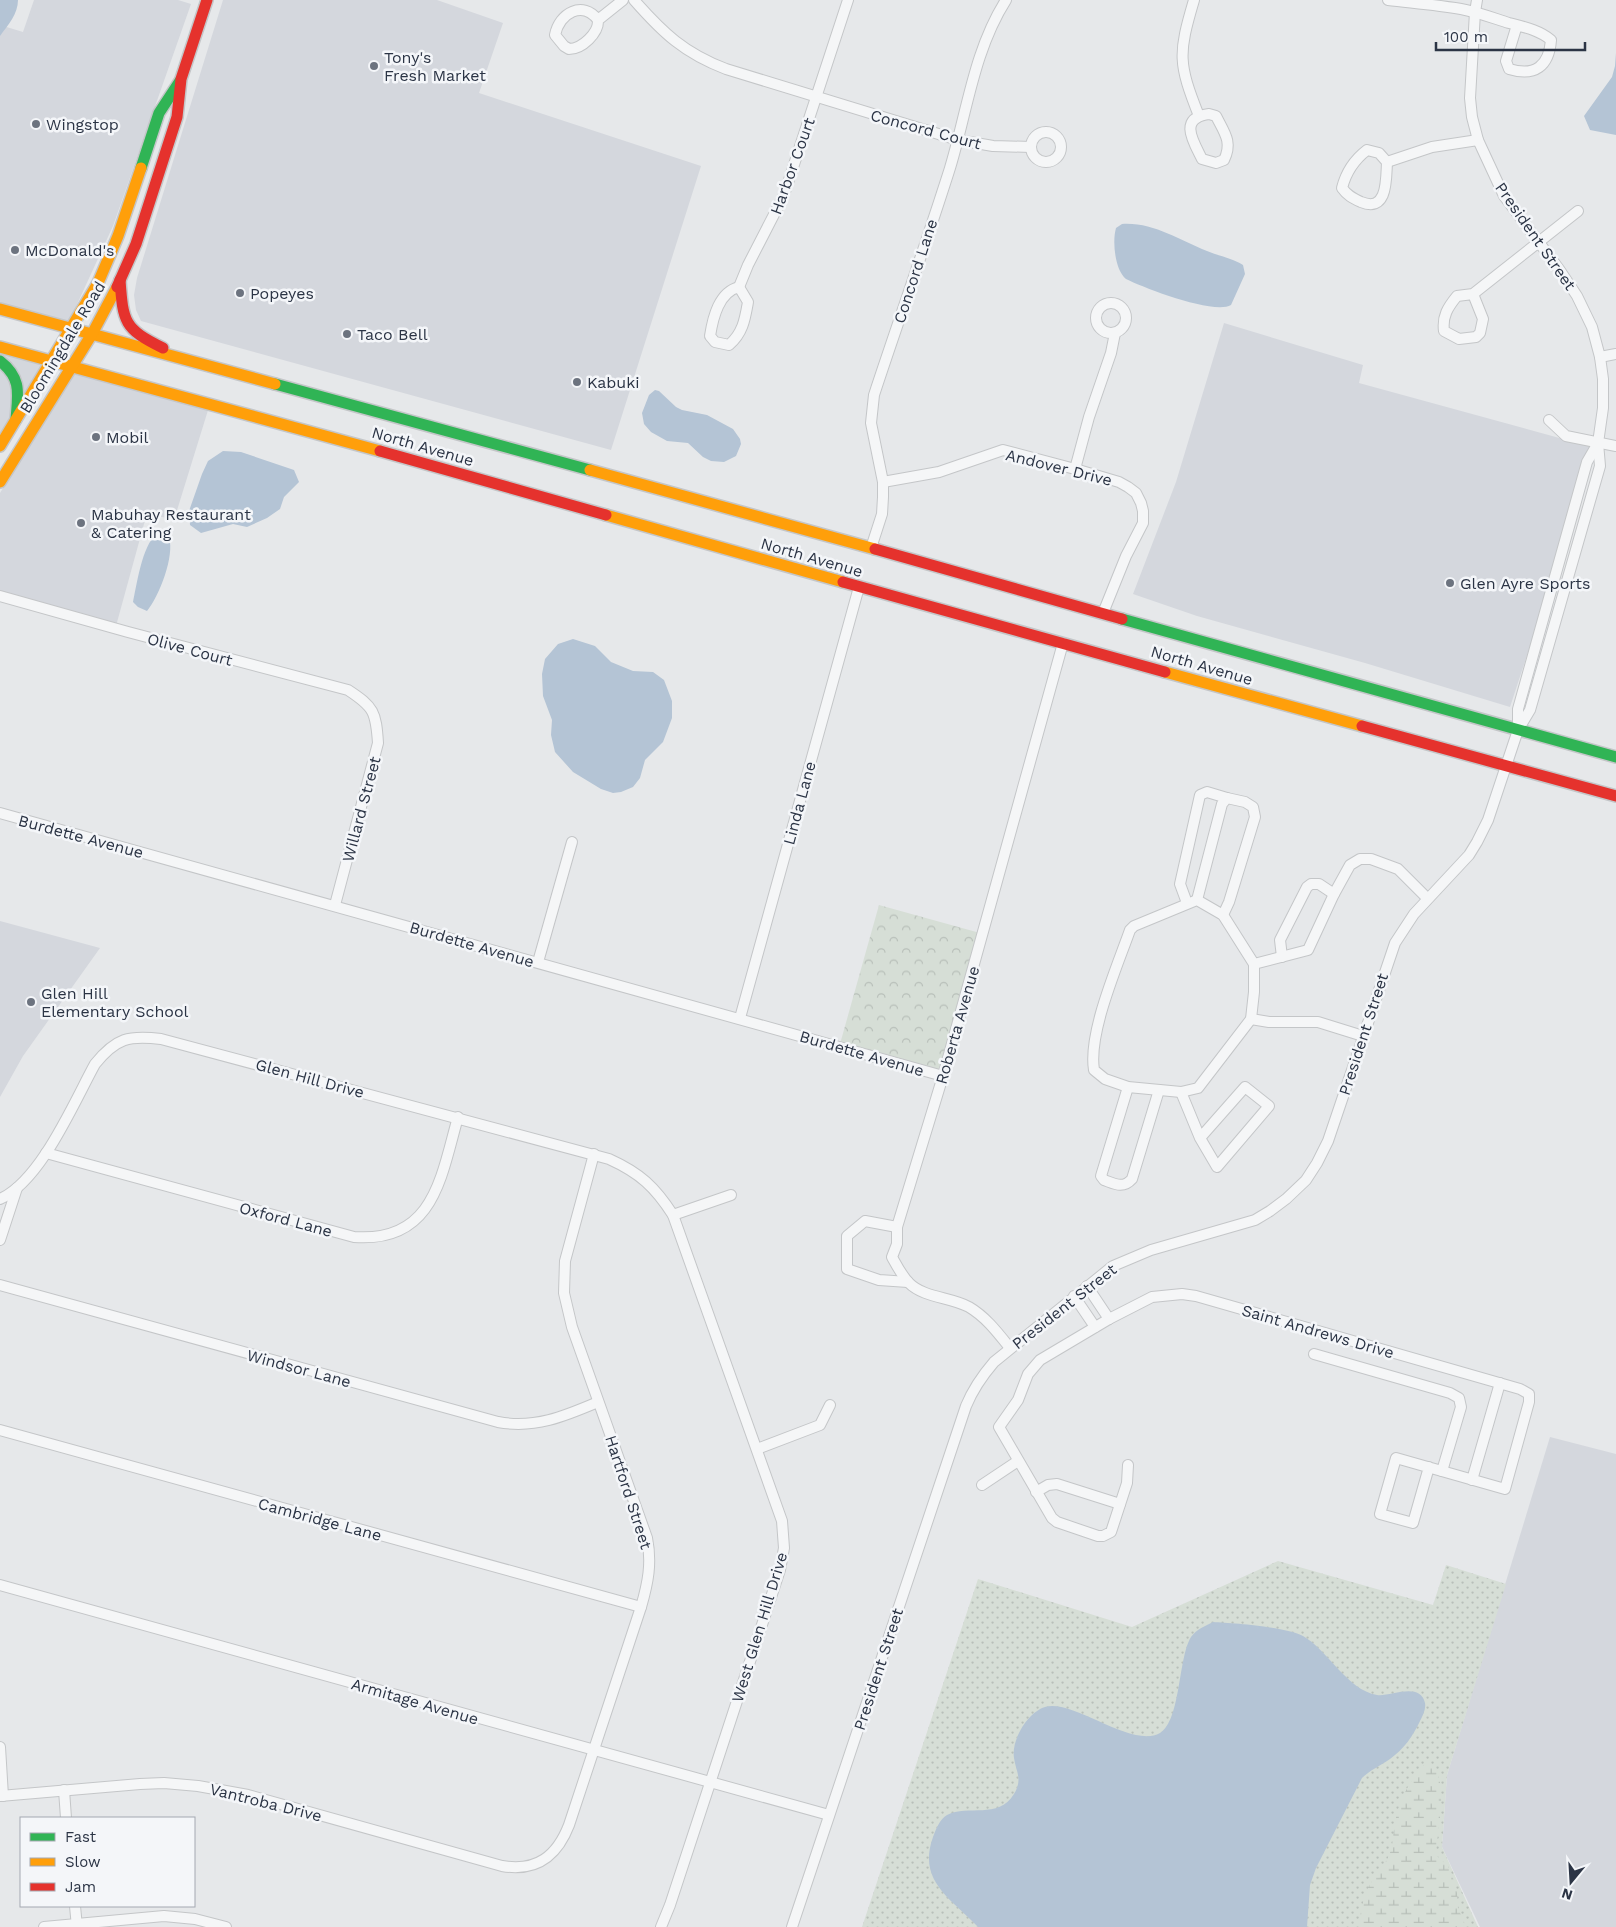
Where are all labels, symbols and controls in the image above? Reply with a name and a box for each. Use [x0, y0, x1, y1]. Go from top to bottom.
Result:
scale bar [1436, 20, 1585, 52]
text: 100 m [1444, 28, 1488, 46]
place label: Tony's Fresh Market [384, 48, 486, 85]
marker: Tony's Fresh Market [368, 60, 380, 72]
street label: Concord Court [868, 106, 984, 153]
place label: Wingstop [46, 115, 119, 134]
street label: Harbor Court [766, 115, 819, 217]
marker: Wingstop [30, 118, 42, 130]
street label: President Street [1491, 179, 1580, 294]
street label: Concord Lane [890, 217, 941, 326]
place label: McDonald's [25, 241, 115, 260]
marker: McDonald's [9, 244, 21, 256]
street label: Bloomingdale Road [16, 278, 109, 417]
place label: Popeyes [250, 284, 314, 303]
marker: Popeyes [234, 287, 246, 299]
place label: Taco Bell [357, 325, 428, 344]
marker: Taco Bell [341, 328, 353, 340]
place label: Kabuki [587, 373, 640, 392]
marker: Kabuki [571, 376, 583, 388]
street label: North Avenue [370, 423, 476, 470]
place label: Mobil [106, 428, 148, 447]
marker: Mobil [90, 431, 102, 443]
street label: Andover Drive [1004, 445, 1114, 490]
place label: Mabuhay Restaurant & Catering [91, 505, 251, 542]
marker: Mabuhay Restaurant & Catering [75, 517, 87, 529]
street label: North Avenue [759, 534, 865, 581]
place label: Glen Ayre Sports [1460, 574, 1590, 593]
marker: Glen Ayre Sports [1444, 577, 1456, 589]
street label: Olive Court [145, 629, 235, 670]
street label: North Avenue [1149, 642, 1255, 689]
street label: Willard Street [338, 754, 385, 864]
street label: Linda Lane [779, 759, 820, 847]
street label: Burdette Avenue [16, 811, 145, 862]
street label: Burdette Avenue [407, 918, 536, 971]
street label: Roberta Avenue [932, 964, 983, 1086]
street label: President Street [1335, 970, 1392, 1098]
place label: Glen Hill Elementary School [41, 984, 189, 1021]
marker: Glen Hill Elementary School [25, 996, 37, 1008]
street label: Burdette Avenue [797, 1027, 926, 1080]
street label: Glen Hill Drive [254, 1055, 366, 1102]
street label: Oxford Lane [237, 1198, 334, 1241]
street label: President Street [1008, 1260, 1121, 1353]
street label: Saint Andrews Drive [1240, 1301, 1396, 1362]
street label: Windsor Lane [245, 1345, 353, 1392]
street label: Hartford Street [601, 1433, 656, 1552]
street label: Cambridge Lane [256, 1494, 384, 1545]
street label: West Glen Hill Drive [728, 1550, 791, 1705]
street label: President Street [850, 1605, 907, 1733]
street label: Armitage Avenue [349, 1674, 481, 1729]
street label: Vantroba Drive [208, 1779, 324, 1826]
legend [20, 1817, 195, 1907]
text: Fast [65, 1828, 97, 1846]
text: Slow [65, 1853, 101, 1871]
north arrow [1546, 1857, 1596, 1907]
text: Jam [65, 1878, 96, 1896]
text: N [1560, 1885, 1574, 1904]

